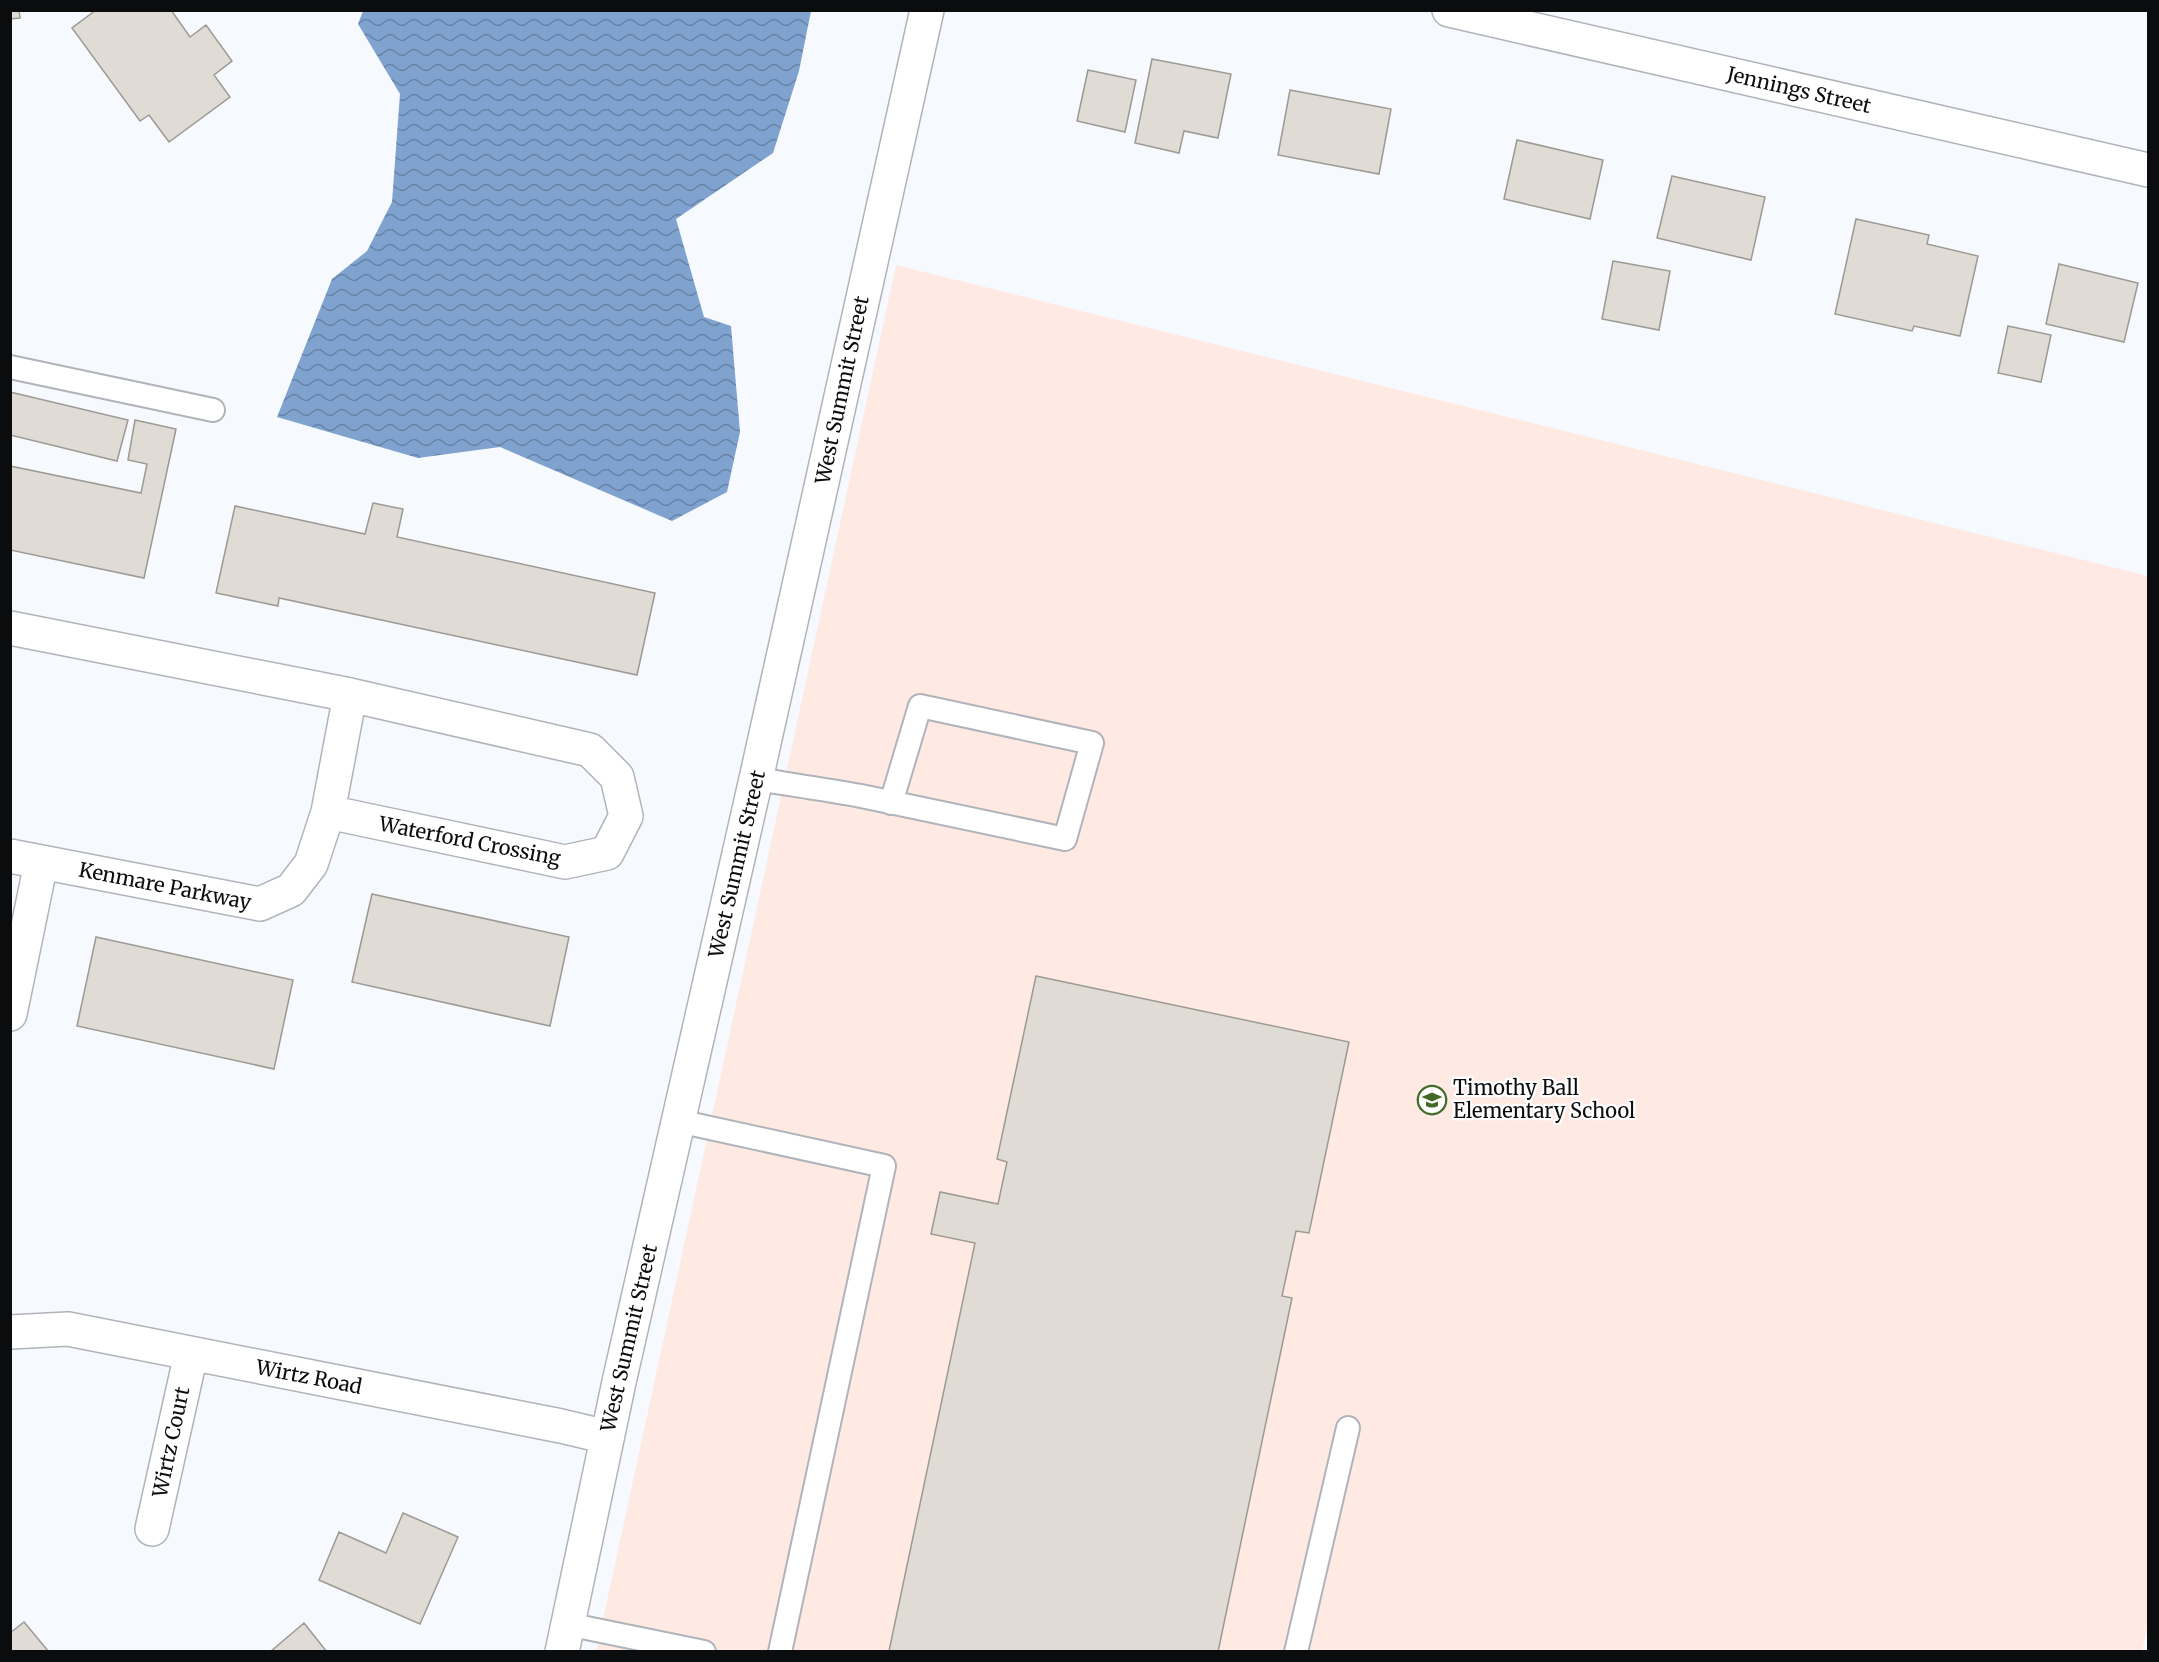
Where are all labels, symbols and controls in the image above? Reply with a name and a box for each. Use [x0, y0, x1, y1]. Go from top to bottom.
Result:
street label: Jennings Street [1724, 61, 1874, 118]
street label: West Summit Street [809, 293, 874, 487]
street label: West Summit Street [703, 768, 770, 961]
street label: Waterford Crossing [376, 810, 563, 870]
street label: Kenmare Parkway [77, 857, 254, 915]
place label: Timothy Ball Elementary School [1453, 1075, 1635, 1123]
school or university icon: Timothy Ball Elementary School [1416, 1084, 1448, 1116]
street label: West Summit Street [595, 1242, 662, 1435]
street label: Wirtz Road [253, 1354, 364, 1399]
street label: Wirtz Court [146, 1384, 194, 1500]

